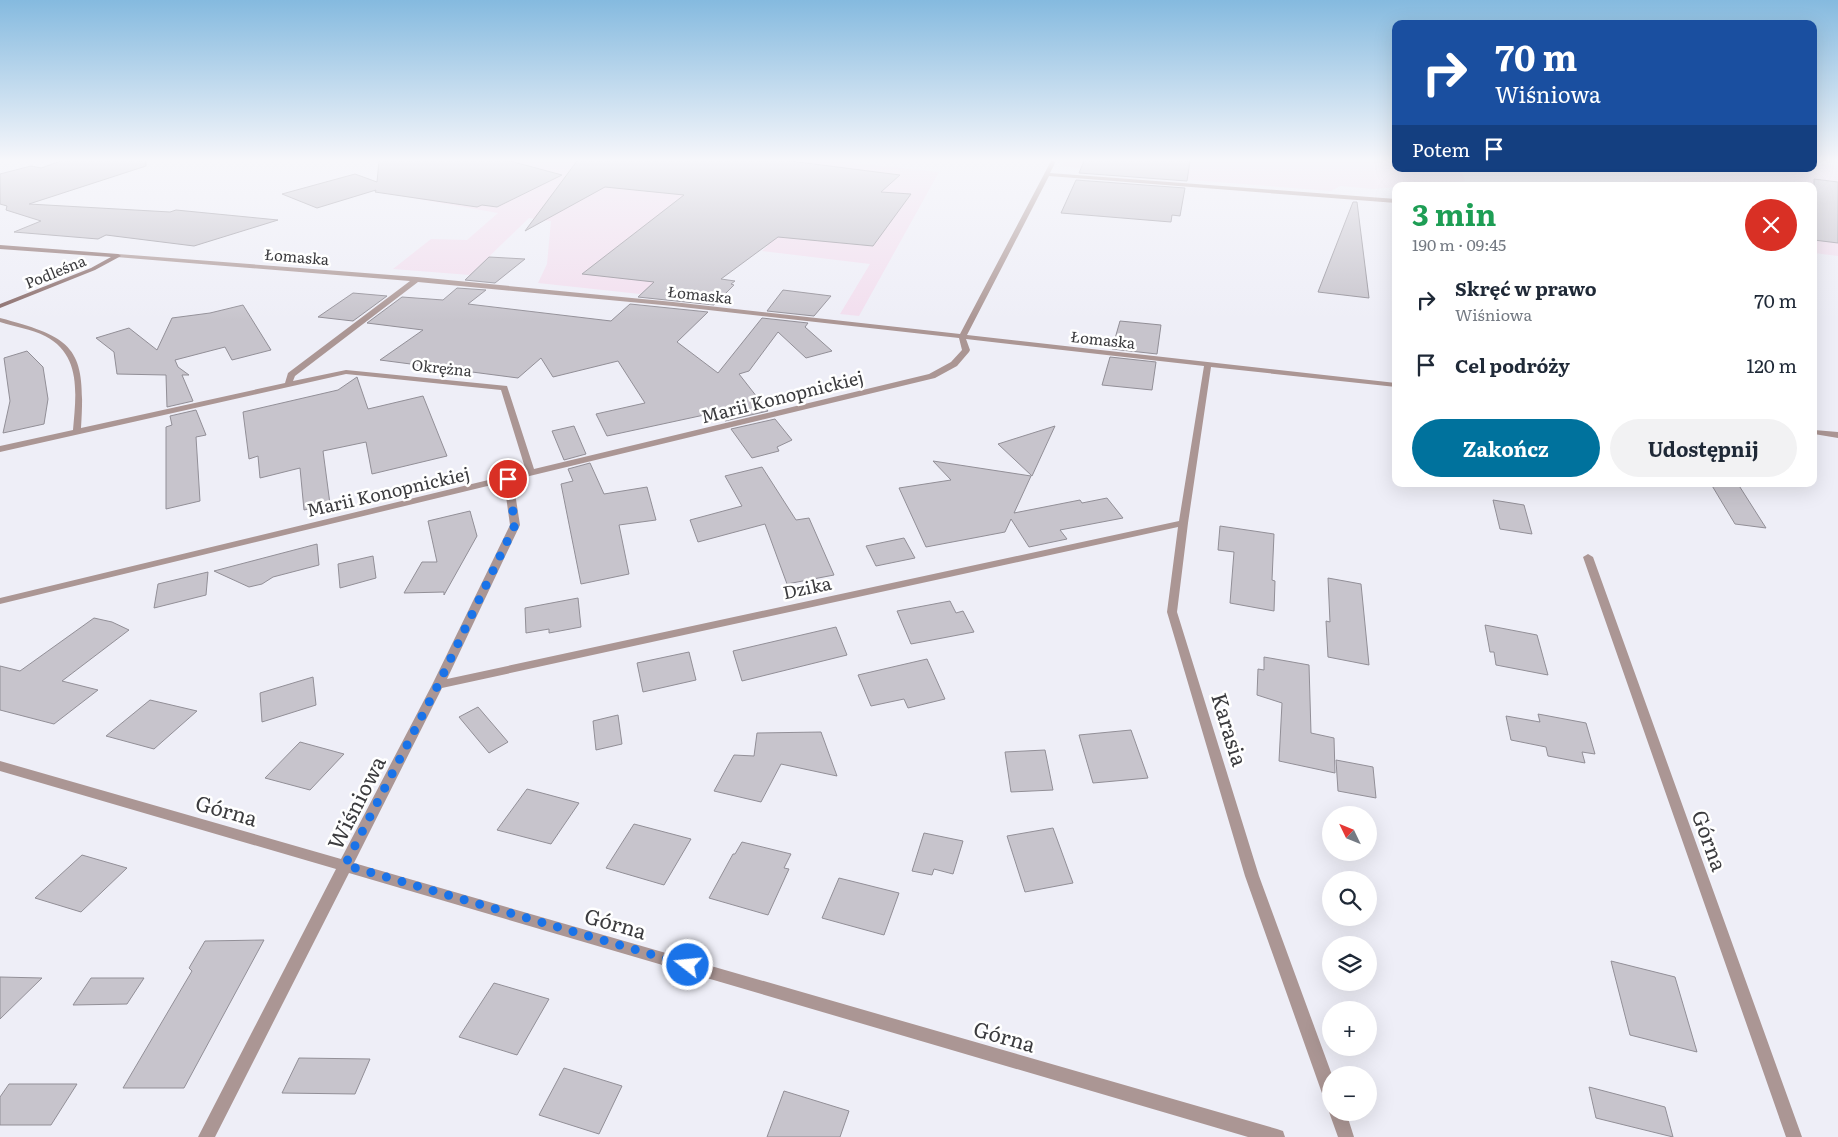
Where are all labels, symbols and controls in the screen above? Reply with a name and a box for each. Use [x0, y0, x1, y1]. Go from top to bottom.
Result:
text: 70 m [1495, 30, 1577, 82]
icon: right [1412, 40, 1477, 105]
text: Wiśniowa [1495, 77, 1601, 110]
text: Potem [1412, 135, 1470, 163]
icon: arrive [1480, 135, 1508, 163]
text: 3 min [1412, 191, 1496, 235]
button: close [1745, 199, 1797, 251]
text: 190 m · 09:45 [1412, 232, 1506, 256]
street label: Łomaska [264, 242, 331, 270]
street label: Podleśna [21, 248, 90, 294]
text: Skręć w prawo [1455, 274, 1597, 302]
street label: Łomaska [667, 279, 734, 309]
icon: right [1412, 286, 1440, 314]
text: 70 m [1754, 286, 1797, 314]
text: Wiśniowa [1455, 302, 1532, 326]
street label: Łomaska [1070, 324, 1137, 354]
icon: arrive [1412, 351, 1440, 379]
text: Cel podróży [1455, 351, 1570, 379]
text: 120 m [1746, 351, 1797, 379]
street label: Okrężna [411, 352, 474, 382]
street label: Marii Konopnickiej [698, 363, 866, 429]
button: Zakończ [1412, 419, 1600, 477]
button: Udostępnij [1610, 419, 1797, 477]
pin [487, 458, 529, 500]
street label: Marii Konopnickiej [304, 459, 472, 523]
icon: arrive [494, 465, 522, 493]
street label: Dzika [780, 569, 834, 605]
street label: Karasia [1205, 688, 1257, 770]
street label: Wiśniowa [318, 749, 392, 854]
street label: Górna [192, 785, 262, 833]
street label: Górna [1686, 805, 1737, 876]
north arrow [1322, 806, 1378, 861]
map controls [1322, 806, 1377, 1121]
button: search [1322, 871, 1377, 926]
street label: Górna [581, 898, 651, 946]
button: layers [1322, 936, 1377, 991]
position arrow [661, 938, 713, 990]
button: + [1322, 1001, 1377, 1056]
street label: Górna [970, 1011, 1040, 1059]
button: − [1322, 1066, 1377, 1121]

